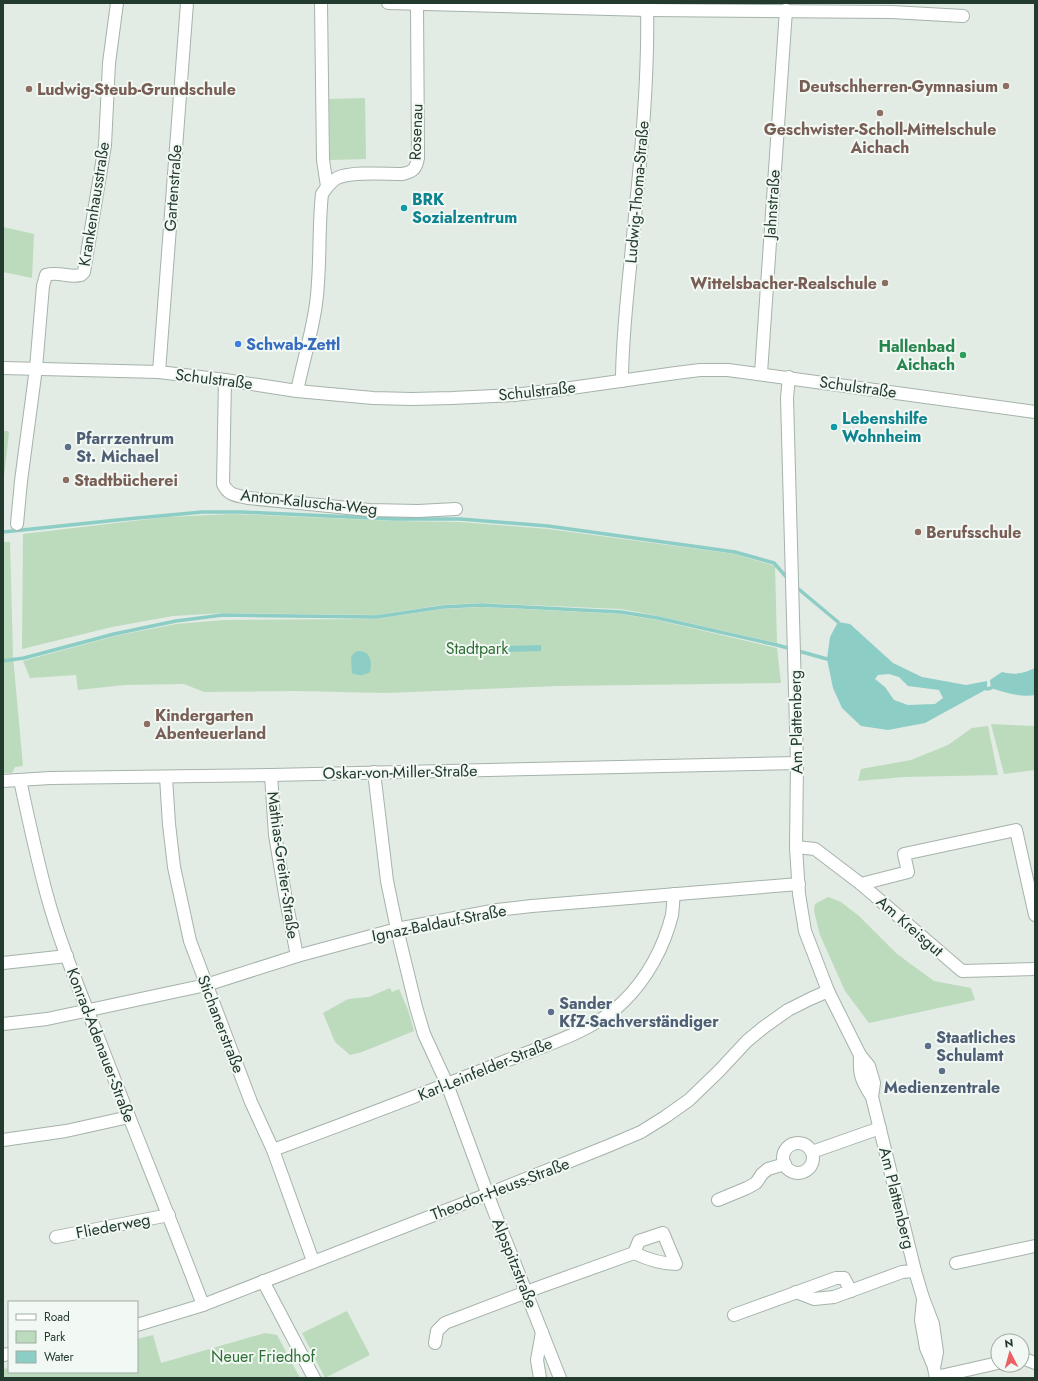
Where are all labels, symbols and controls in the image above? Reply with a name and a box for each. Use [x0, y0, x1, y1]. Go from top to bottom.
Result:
place label: Deutschherren-Gymnasium [799, 75, 998, 98]
place label: Ludwig-Steub-Grundschule [37, 78, 236, 101]
marker: Deutschherren-Gymnasium [1001, 81, 1011, 91]
marker: Ludwig-Steub-Grundschule [24, 84, 34, 94]
street label: Rosenau [404, 103, 428, 161]
marker: Geschwister-Scholl-Mittelschule Aichach [875, 108, 885, 118]
place label: Geschwister-Scholl-Mittelschule Aichach [764, 118, 996, 159]
street label: Ludwig-Thoma-Straße [619, 120, 655, 264]
street label: Krankenhausstraße [73, 140, 115, 268]
street label: Gartenstraße [158, 144, 188, 232]
street label: Jahnstraße [758, 169, 786, 241]
place label: BRK Sozialzentrum [412, 188, 517, 229]
marker: BRK Sozialzentrum [399, 203, 409, 213]
place label: Wittelsbacher-Realschule [690, 272, 877, 295]
marker: Wittelsbacher-Realschule [880, 278, 890, 288]
place label: Schwab-Zettl [246, 333, 340, 356]
place label: Hallenbad Aichach [878, 335, 955, 376]
marker: Schwab-Zettl [233, 339, 243, 349]
marker: Hallenbad Aichach [958, 350, 968, 360]
street label: Schulstraße [174, 363, 254, 395]
street label: Schulstraße [818, 370, 898, 404]
street label: Schulstraße [497, 376, 577, 406]
place label: Lebenshilfe Wohnheim [842, 407, 928, 448]
marker: Lebenshilfe Wohnheim [829, 422, 839, 432]
place label: Pfarrzentrum St. Michael [76, 427, 174, 468]
marker: Pfarrzentrum St. Michael [63, 442, 73, 452]
place label: Stadtbücherei [74, 469, 178, 492]
marker: Stadtbücherei [61, 475, 71, 485]
street label: Anton-Kaluscha-Weg [239, 483, 379, 521]
place label: Berufsschule [926, 521, 1021, 544]
marker: Berufsschule [913, 527, 923, 537]
park label: Stadtpark [446, 637, 509, 660]
street label: Am Plattenberg [784, 670, 808, 774]
place label: Kindergarten Abenteuerland [154, 704, 266, 745]
marker: Kindergarten Abenteuerland [142, 719, 152, 729]
street label: Oskar-von-Miller-Straße [323, 759, 477, 785]
street label: Mathias-Greiter-Straße [261, 790, 305, 940]
street label: Am Kreisgut [871, 890, 949, 962]
street label: Ignaz-Baldauf-Straße [370, 899, 508, 947]
street label: Konrad-Adenauer-Straße [61, 964, 141, 1126]
street label: Stichanerstraße [192, 972, 250, 1076]
place label: Sander KfZ-Sachverständiger [559, 992, 719, 1033]
marker: Sander KfZ-Sachverständiger [546, 1007, 556, 1017]
place label: Staatliches Schulamt [936, 1026, 1016, 1067]
street label: Karl-Leinfelder-Straße [414, 1032, 556, 1106]
marker: Staatliches Schulamt [923, 1041, 933, 1051]
marker: Medienzentrale [937, 1066, 947, 1076]
place label: Medienzentrale [884, 1076, 1000, 1099]
street label: Am Plattenberg [873, 1145, 921, 1251]
street label: Theodor-Heuss-Straße [427, 1152, 573, 1226]
street label: Fliederweg [74, 1208, 152, 1244]
street label: Alpspitzstraße [487, 1215, 543, 1311]
legend [8, 1301, 138, 1373]
text: Road [44, 1308, 70, 1326]
text: Park [44, 1328, 66, 1346]
north arrow [990, 1333, 1030, 1373]
text: N [1004, 1335, 1014, 1351]
park label: Neuer Friedhof [211, 1345, 315, 1368]
text: Water [44, 1348, 75, 1366]

